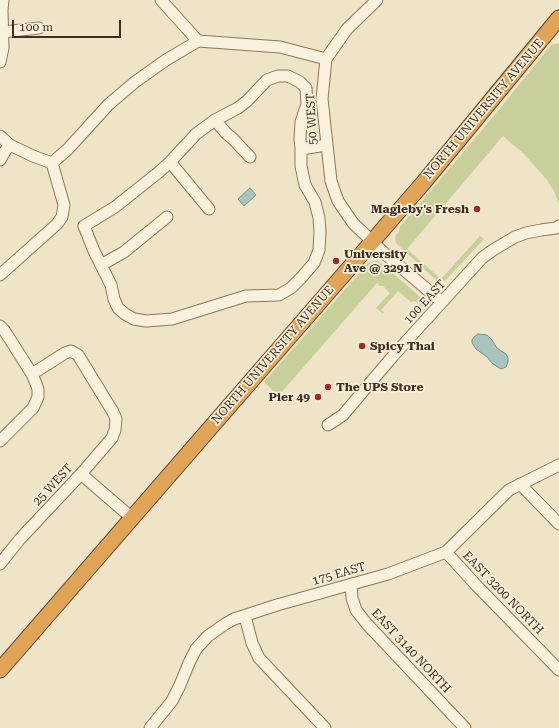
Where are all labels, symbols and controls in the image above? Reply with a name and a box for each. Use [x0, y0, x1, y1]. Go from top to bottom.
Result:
scale bar [14, 12, 123, 38]
text: 100 m [19, 20, 53, 34]
street label: NORTH UNIVERSITY AVENUE [421, 36, 547, 182]
street label: 50 WEST [303, 93, 321, 145]
place label: Magleby's Fresh [371, 202, 469, 216]
marker: Magleby's Fresh [472, 204, 482, 214]
place label: University Ave @ 3291 N [344, 247, 422, 275]
marker: University Ave @ 3291 N [331, 256, 341, 266]
street label: 100 EAST [401, 277, 449, 327]
street label: NORTH UNIVERSITY AVENUE [209, 283, 337, 427]
place label: Spicy Thai [370, 339, 435, 353]
marker: Spicy Thai [357, 341, 367, 351]
place label: The UPS Store [336, 380, 423, 394]
marker: The UPS Store [323, 382, 333, 392]
place label: Pier 49 [269, 390, 310, 404]
marker: Pier 49 [313, 392, 323, 402]
street label: 25 WEST [30, 461, 76, 509]
street label: EAST 3200 NORTH [460, 548, 546, 638]
street label: 175 EAST [311, 560, 367, 588]
street label: EAST 3140 NORTH [368, 606, 454, 696]

